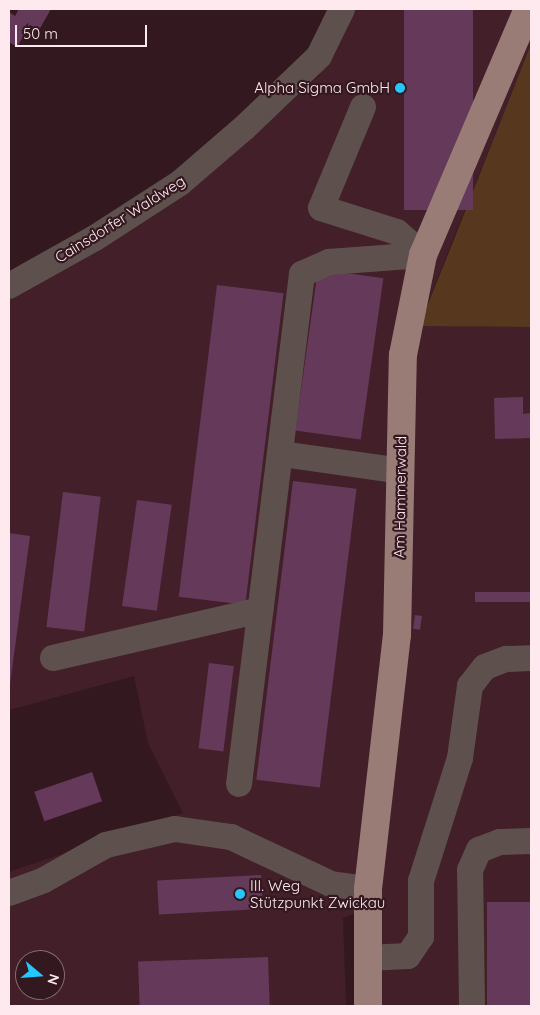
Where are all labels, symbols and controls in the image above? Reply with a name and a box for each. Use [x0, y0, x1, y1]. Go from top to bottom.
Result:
scale bar [18, 15, 150, 47]
text: 50 m [23, 24, 58, 43]
place label: Alpha Sigma GmbH [254, 79, 390, 97]
marker: Alpha Sigma GmbH [394, 82, 406, 94]
street label: Cainsdorfer Waldweg [52, 172, 188, 266]
street label: Am Hammerwald [390, 436, 410, 558]
place label: III. Weg Stützpunkt Zwickau [250, 876, 385, 911]
marker: III. Weg Stützpunkt Zwickau [234, 888, 246, 900]
north arrow [15, 950, 65, 1000]
text: N [43, 972, 63, 987]

